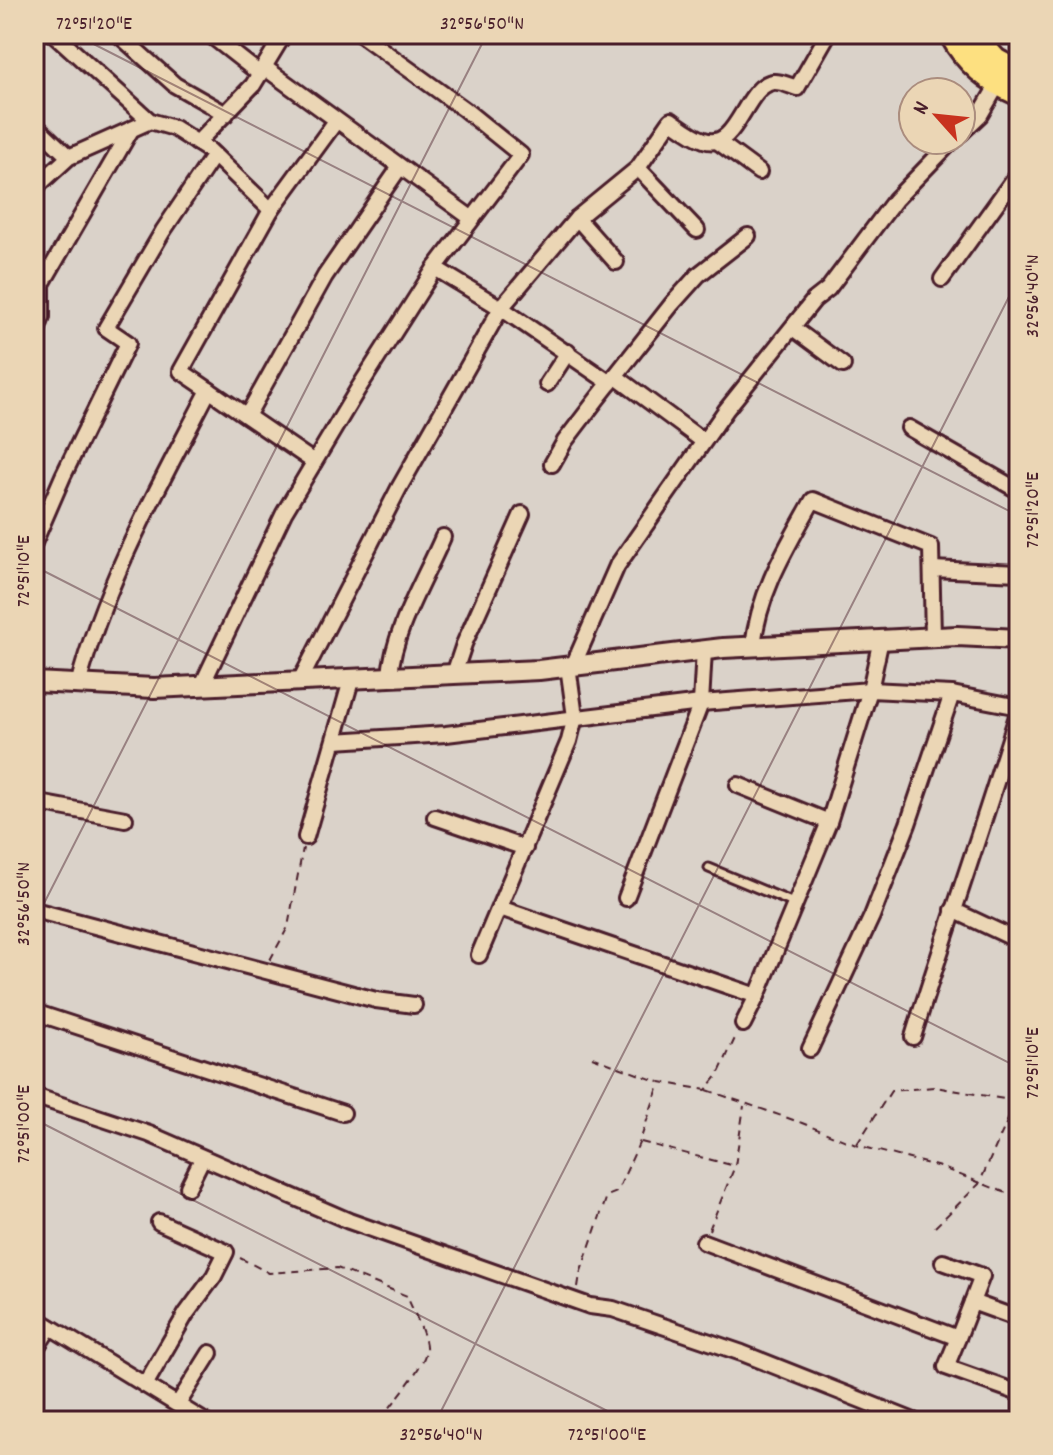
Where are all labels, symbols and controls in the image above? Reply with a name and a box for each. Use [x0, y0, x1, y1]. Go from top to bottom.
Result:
text: 72°51'20"E [56, 11, 132, 39]
text: 32°56'50"N [440, 11, 524, 39]
north arrow [897, 76, 977, 156]
text: N [906, 97, 939, 120]
text: 32°56'40"N [1020, 254, 1048, 338]
text: 72°51'20"E [1020, 472, 1048, 548]
text: 72°51'10"E [11, 535, 39, 607]
text: 32°56'50"N [11, 862, 39, 946]
text: 72°51'10"E [1020, 1027, 1048, 1099]
text: 72°51'00"E [11, 1085, 39, 1163]
text: 32°56'40"N [399, 1422, 483, 1450]
text: 72°51'00"E [568, 1422, 646, 1450]

